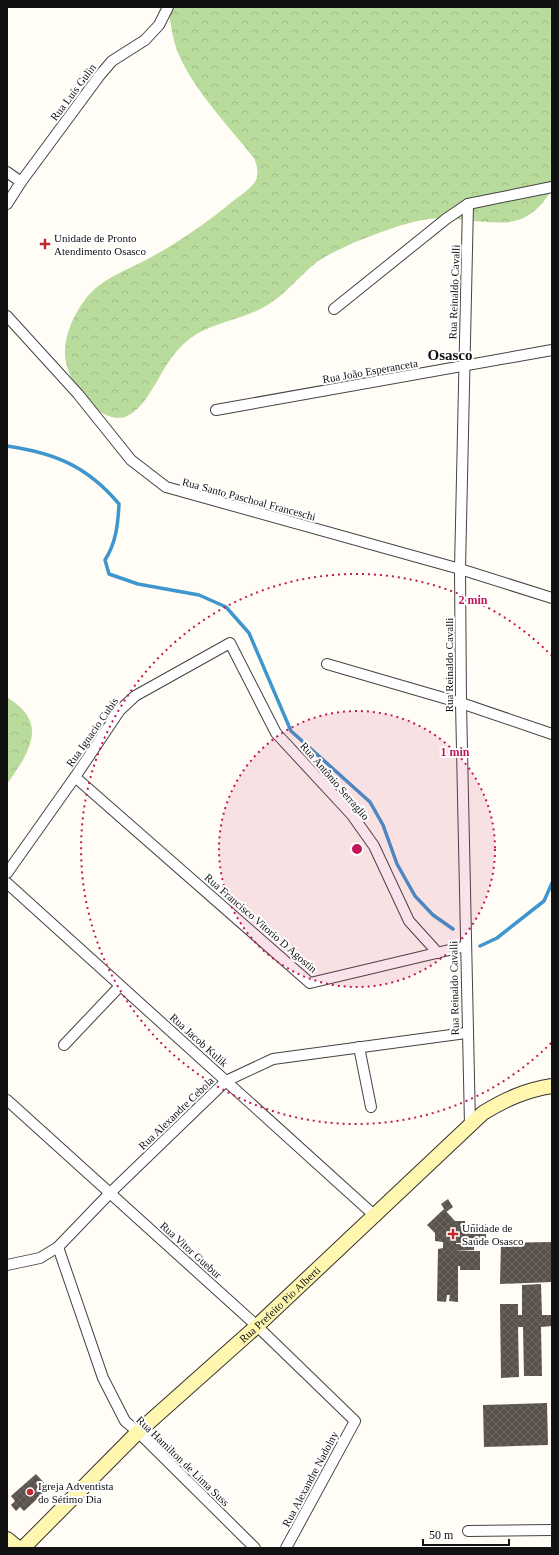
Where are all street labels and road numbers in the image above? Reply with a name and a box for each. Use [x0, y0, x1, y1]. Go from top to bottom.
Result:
street label: Rua Luís Gulin [48, 61, 99, 123]
street label: Rua Reinaldo Cavalli [446, 244, 462, 340]
street label: Rua João Esperanceta [321, 357, 419, 385]
street label: Rua Santo Paschoal Franceschi [181, 475, 317, 523]
street label: Rua Reinaldo Cavalli [443, 618, 455, 712]
street label: Rua Ignacio Cubis [64, 695, 120, 769]
street label: Rua Antônio Serraglio [298, 740, 372, 823]
street label: Rua Francisco Vitorio D Agostin [203, 871, 320, 975]
street label: Rua Reinaldo Cavalli [447, 941, 461, 1035]
street label: Rua Jacob Kulik [168, 1011, 231, 1069]
street label: Rua Alexandre Cebola [136, 1074, 216, 1152]
street label: Rua Vitor Guebur [158, 1219, 224, 1281]
street label: Rua Prefeito Pio Alberti [237, 1264, 323, 1345]
street label: Rua Hamilton de Lima Suss [134, 1414, 232, 1508]
street label: Rua Alexandre Nadolny [280, 1429, 340, 1529]

